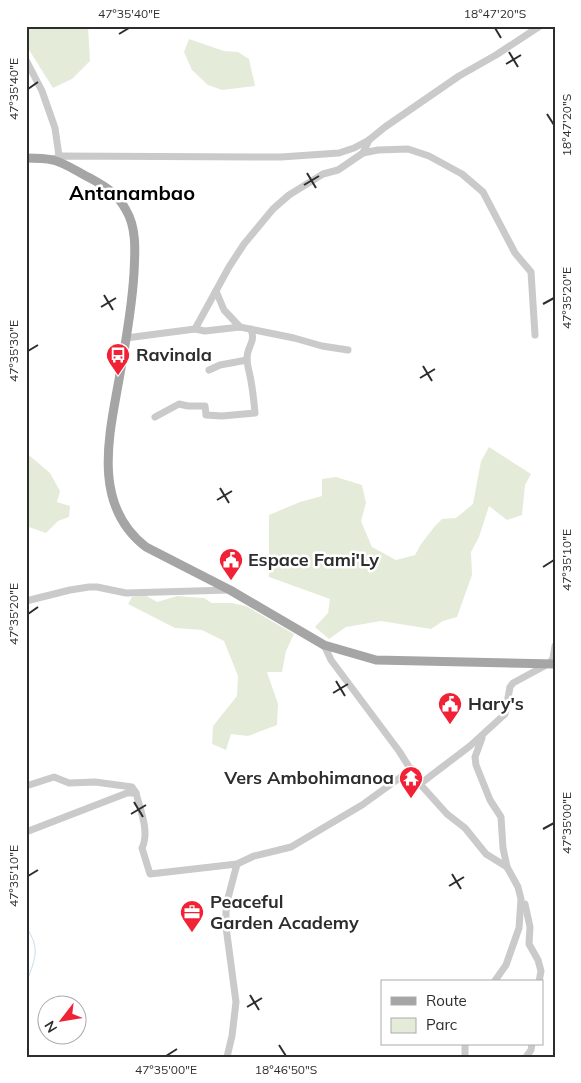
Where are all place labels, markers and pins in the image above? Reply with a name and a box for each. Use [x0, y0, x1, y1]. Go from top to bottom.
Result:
bus stop icon: Ravinala [105, 342, 131, 376]
place label: Ravinala [136, 343, 212, 366]
public building icon: Espace Fami'Ly [218, 547, 244, 581]
place label: Espace Fami'Ly [248, 548, 379, 571]
public building icon: Hary's [437, 691, 463, 725]
place label: Hary's [468, 692, 524, 715]
temple icon: Vers Ambohimanoa [398, 765, 424, 799]
place label: Vers Ambohimanoa [223, 766, 394, 789]
place label: Peaceful Garden Academy [210, 890, 359, 934]
office icon: Peaceful Garden Academy [179, 899, 205, 933]

